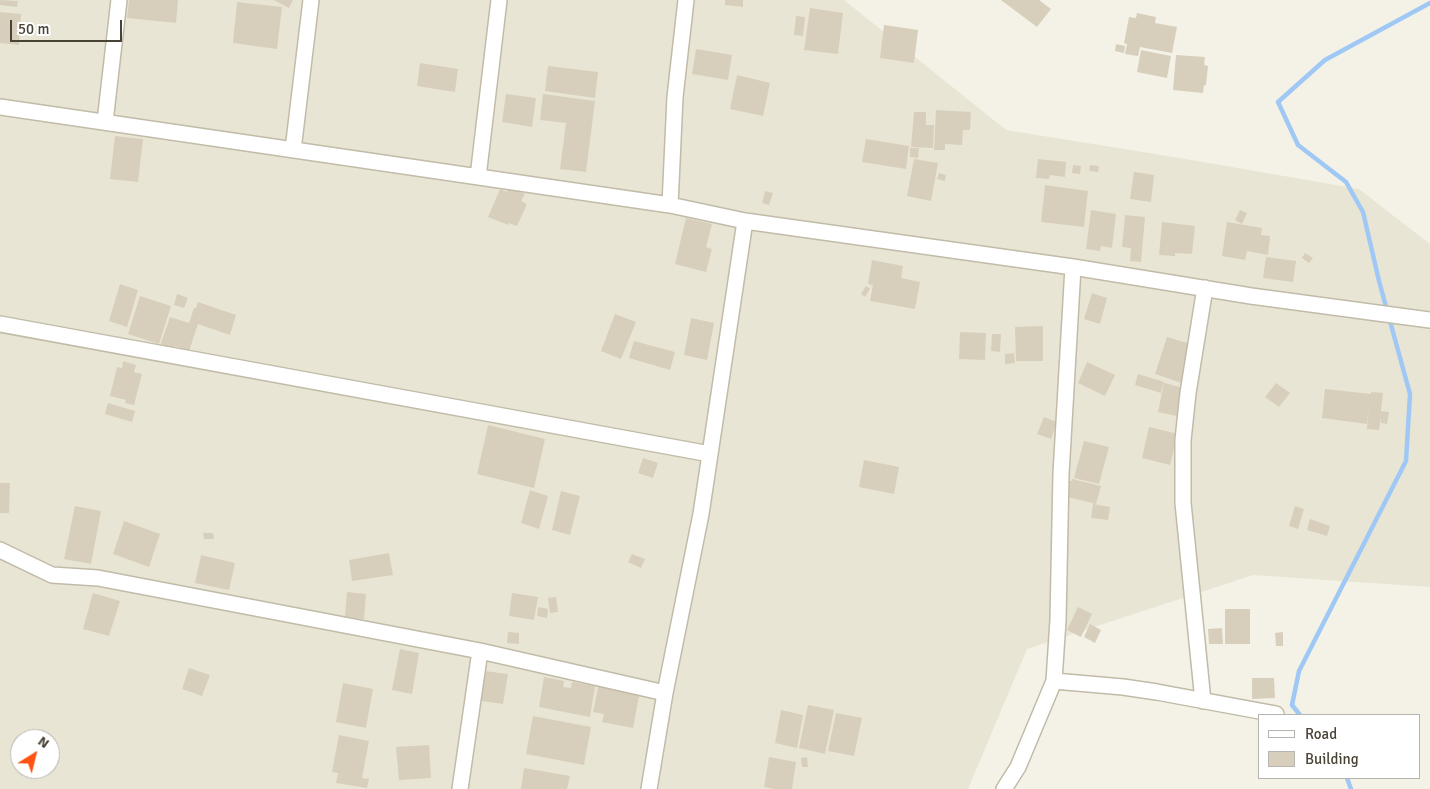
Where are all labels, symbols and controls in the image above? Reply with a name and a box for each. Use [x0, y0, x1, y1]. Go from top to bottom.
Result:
scale bar [12, 10, 125, 42]
text: 50 m [18, 20, 49, 38]
legend [1258, 714, 1420, 779]
text: Road [1305, 725, 1337, 743]
north arrow [10, 729, 60, 779]
text: N [35, 733, 52, 752]
text: Building [1305, 750, 1359, 768]

